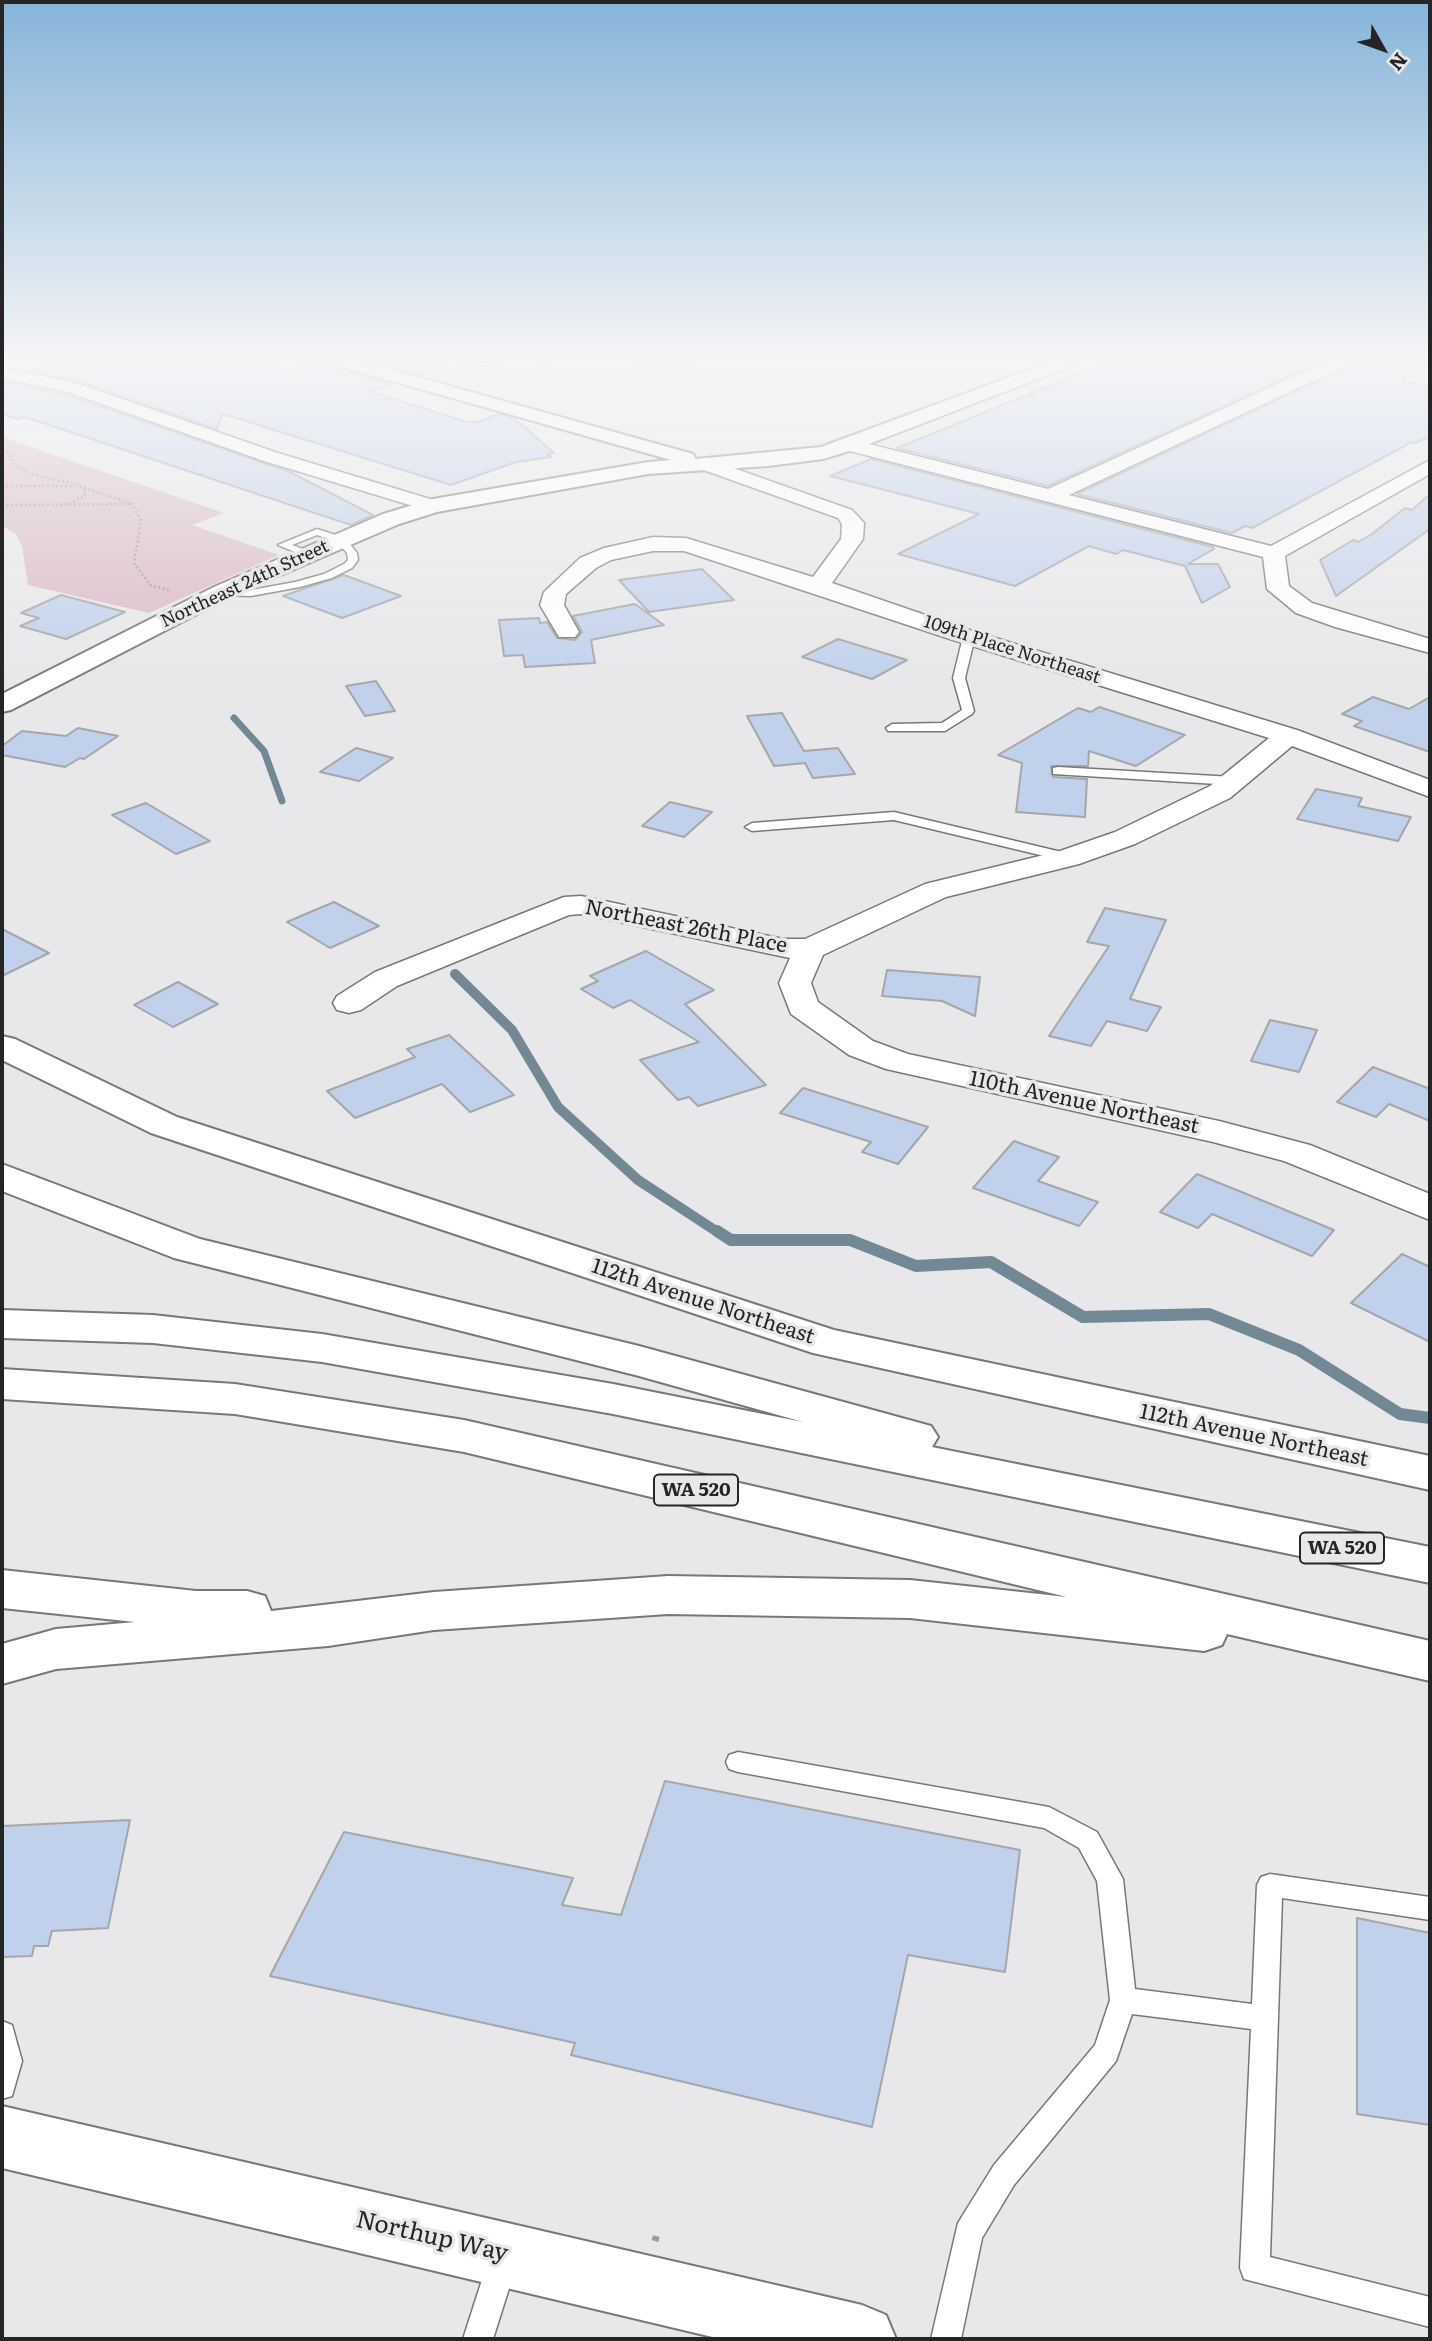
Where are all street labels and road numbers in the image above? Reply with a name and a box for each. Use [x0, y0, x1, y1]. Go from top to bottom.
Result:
street label: Northeast 24th Street [157, 536, 333, 632]
street label: 109th Place Northeast [921, 611, 1103, 689]
street label: Northeast 26th Place [583, 895, 789, 959]
street label: 110th Avenue Northeast [967, 1066, 1201, 1140]
street label: 112th Avenue Northeast [588, 1254, 818, 1350]
street label: 112th Avenue Northeast [1138, 1399, 1370, 1473]
road number: WA 520 [654, 1474, 738, 1506]
road number: WA 520 [1300, 1532, 1384, 1564]
street label: Northup Way [353, 2206, 511, 2268]

